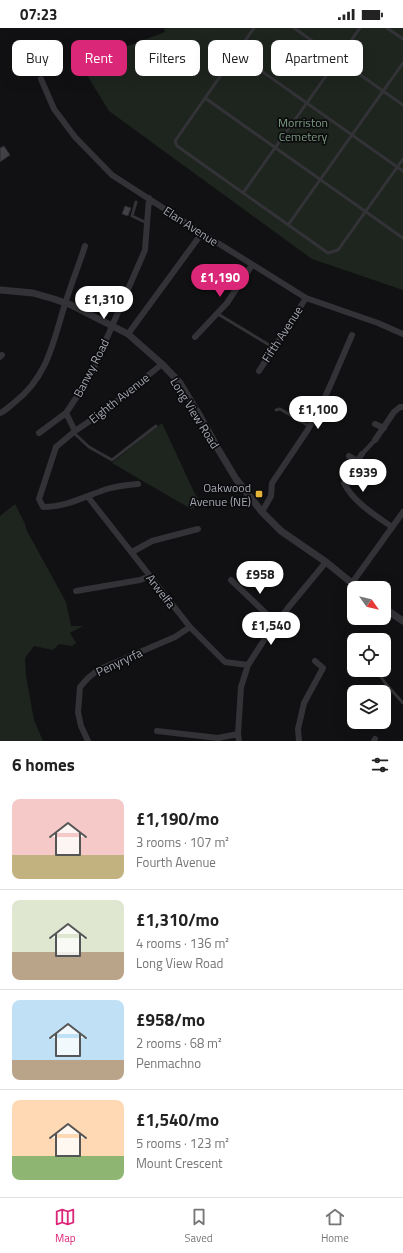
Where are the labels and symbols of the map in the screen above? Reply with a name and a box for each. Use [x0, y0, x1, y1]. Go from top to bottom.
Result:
park label: Morriston Cemetery [278, 113, 328, 146]
street label: Elan Avenue [160, 201, 222, 251]
pin: £1,190 [187, 264, 253, 298]
pin: £1,310 [71, 286, 137, 320]
street label: Fifth Avenue [257, 302, 307, 366]
street label: Banwy Road [68, 335, 114, 401]
street label: Eighth Avenue [85, 368, 153, 428]
street label: Long View Road [166, 374, 224, 452]
pin: £1,100 [285, 396, 351, 430]
pin: £939 [339, 459, 387, 493]
place label: Oakwood Avenue (NE) [190, 478, 251, 511]
marker: Oakwood Avenue (NE) [254, 489, 264, 499]
pin: £958 [236, 561, 284, 595]
street label: Arwelfa [141, 570, 181, 612]
north arrow [347, 581, 391, 625]
pin: £1,540 [238, 612, 304, 646]
street label: Penyryrfa [93, 643, 145, 681]

